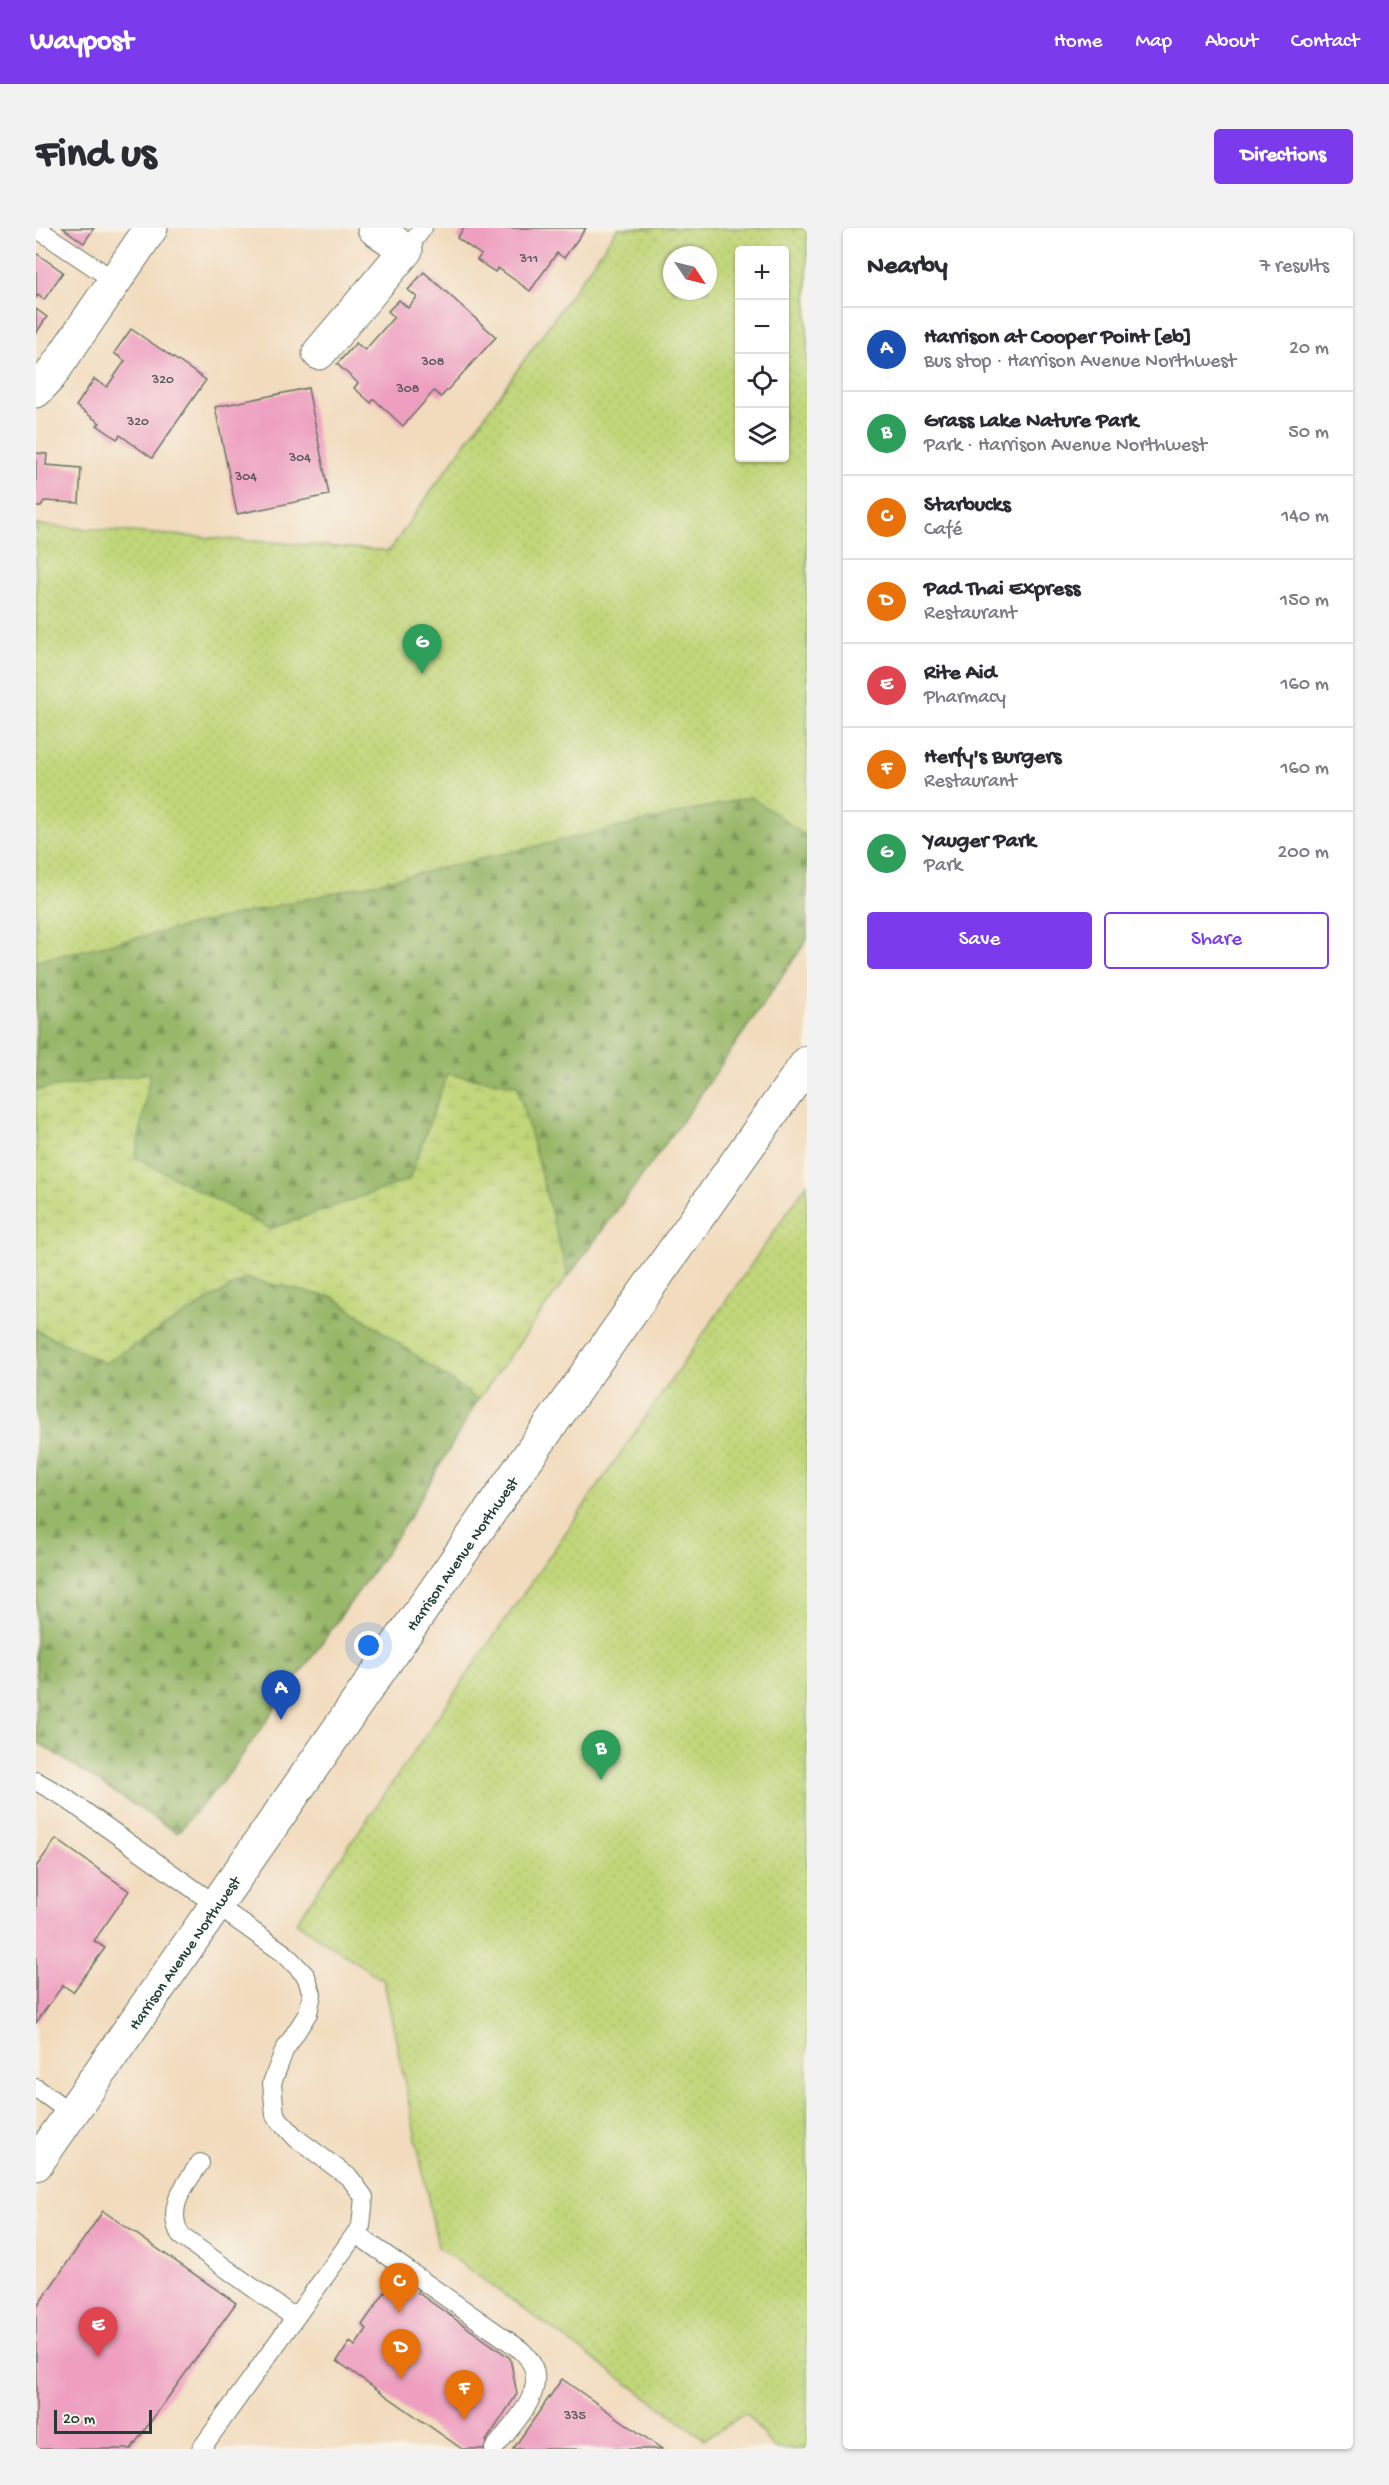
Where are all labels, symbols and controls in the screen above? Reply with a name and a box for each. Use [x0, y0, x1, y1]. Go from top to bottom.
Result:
text: Waypost [30, 26, 133, 59]
text: Home [1054, 30, 1102, 55]
text: Map [1135, 30, 1172, 55]
text: About [1205, 30, 1258, 55]
text: Contact [1291, 30, 1359, 55]
button: Directions [1214, 129, 1353, 184]
text: Find us [36, 132, 156, 181]
north arrow [663, 246, 717, 300]
map controls [735, 246, 789, 462]
button: + [735, 246, 789, 300]
house number: 311 [519, 251, 538, 268]
text: Nearby [867, 252, 948, 283]
text: 7 results [1260, 256, 1329, 279]
button: − [735, 300, 789, 354]
text: Harrison at Cooper Point [eb] [924, 325, 1191, 351]
text: A [881, 338, 892, 361]
text: 20 m [1289, 338, 1329, 361]
text: Bus stop · Harrison Avenue Northwest [924, 351, 1236, 374]
house number: 308 [421, 354, 445, 371]
button: locate [735, 354, 789, 408]
house number: 320 [151, 372, 174, 389]
house number: 308 [396, 381, 420, 398]
button: layers [735, 408, 789, 462]
text: Grass Lake Nature Park [924, 409, 1138, 435]
house number: 320 [126, 414, 149, 431]
text: B [881, 422, 892, 445]
text: 50 m [1288, 422, 1329, 445]
text: Park · Harrison Avenue Northwest [924, 435, 1207, 458]
house number: 304 [288, 450, 311, 467]
house number: 304 [234, 469, 257, 486]
text: Starbucks [924, 493, 1011, 519]
text: C [881, 506, 892, 529]
text: 140 m [1281, 506, 1329, 529]
text: Café [924, 519, 962, 542]
text: Pad Thai Express [924, 577, 1080, 603]
text: D [880, 590, 893, 613]
text: 150 m [1280, 590, 1329, 613]
text: Restaurant [924, 603, 1017, 626]
pin: G [402, 624, 442, 674]
text: Rite Aid [924, 661, 996, 687]
text: E [880, 674, 893, 697]
text: 160 m [1280, 674, 1329, 697]
text: Pharmacy [924, 687, 1006, 710]
text: Herfy's Burgers [924, 745, 1061, 771]
text: F [881, 758, 892, 781]
text: 160 m [1280, 758, 1329, 781]
text: Restaurant [924, 771, 1017, 794]
text: Yauger Park [924, 829, 1036, 855]
text: G [880, 842, 893, 865]
text: 200 m [1278, 842, 1329, 865]
text: Park [924, 855, 962, 878]
button: Save [867, 912, 1092, 969]
button: Share [1104, 912, 1329, 969]
street label: Harrison Avenue Northwest [404, 1474, 525, 1636]
your location [354, 1631, 383, 1660]
pin: A [262, 1670, 300, 1720]
pin: B [582, 1730, 620, 1780]
street label: Harrison Avenue Northwest [126, 1872, 247, 2035]
pin: C [380, 2264, 418, 2313]
pin: E [78, 2308, 118, 2357]
pin: D [382, 2330, 421, 2379]
pin: F [444, 2370, 484, 2420]
scale bar [54, 2407, 152, 2434]
house number: 335 [563, 2408, 586, 2425]
text: 20 m [63, 2411, 95, 2430]

